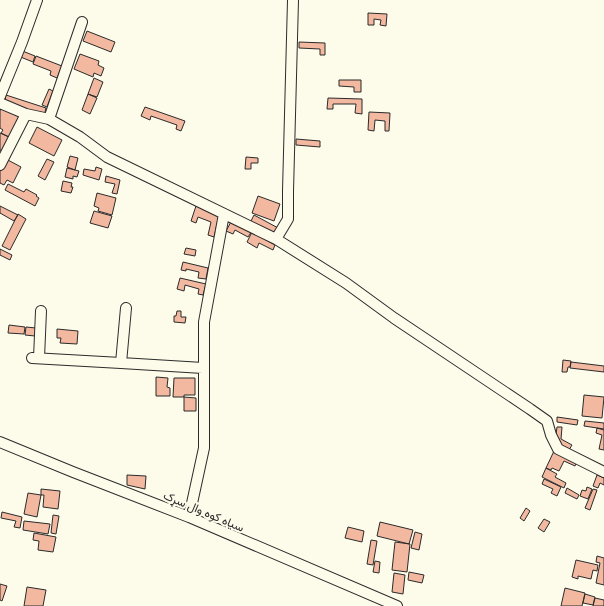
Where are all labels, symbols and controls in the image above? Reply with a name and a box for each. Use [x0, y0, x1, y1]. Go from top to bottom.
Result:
street label: سیاه کوه وال سړک [161, 488, 246, 536]

